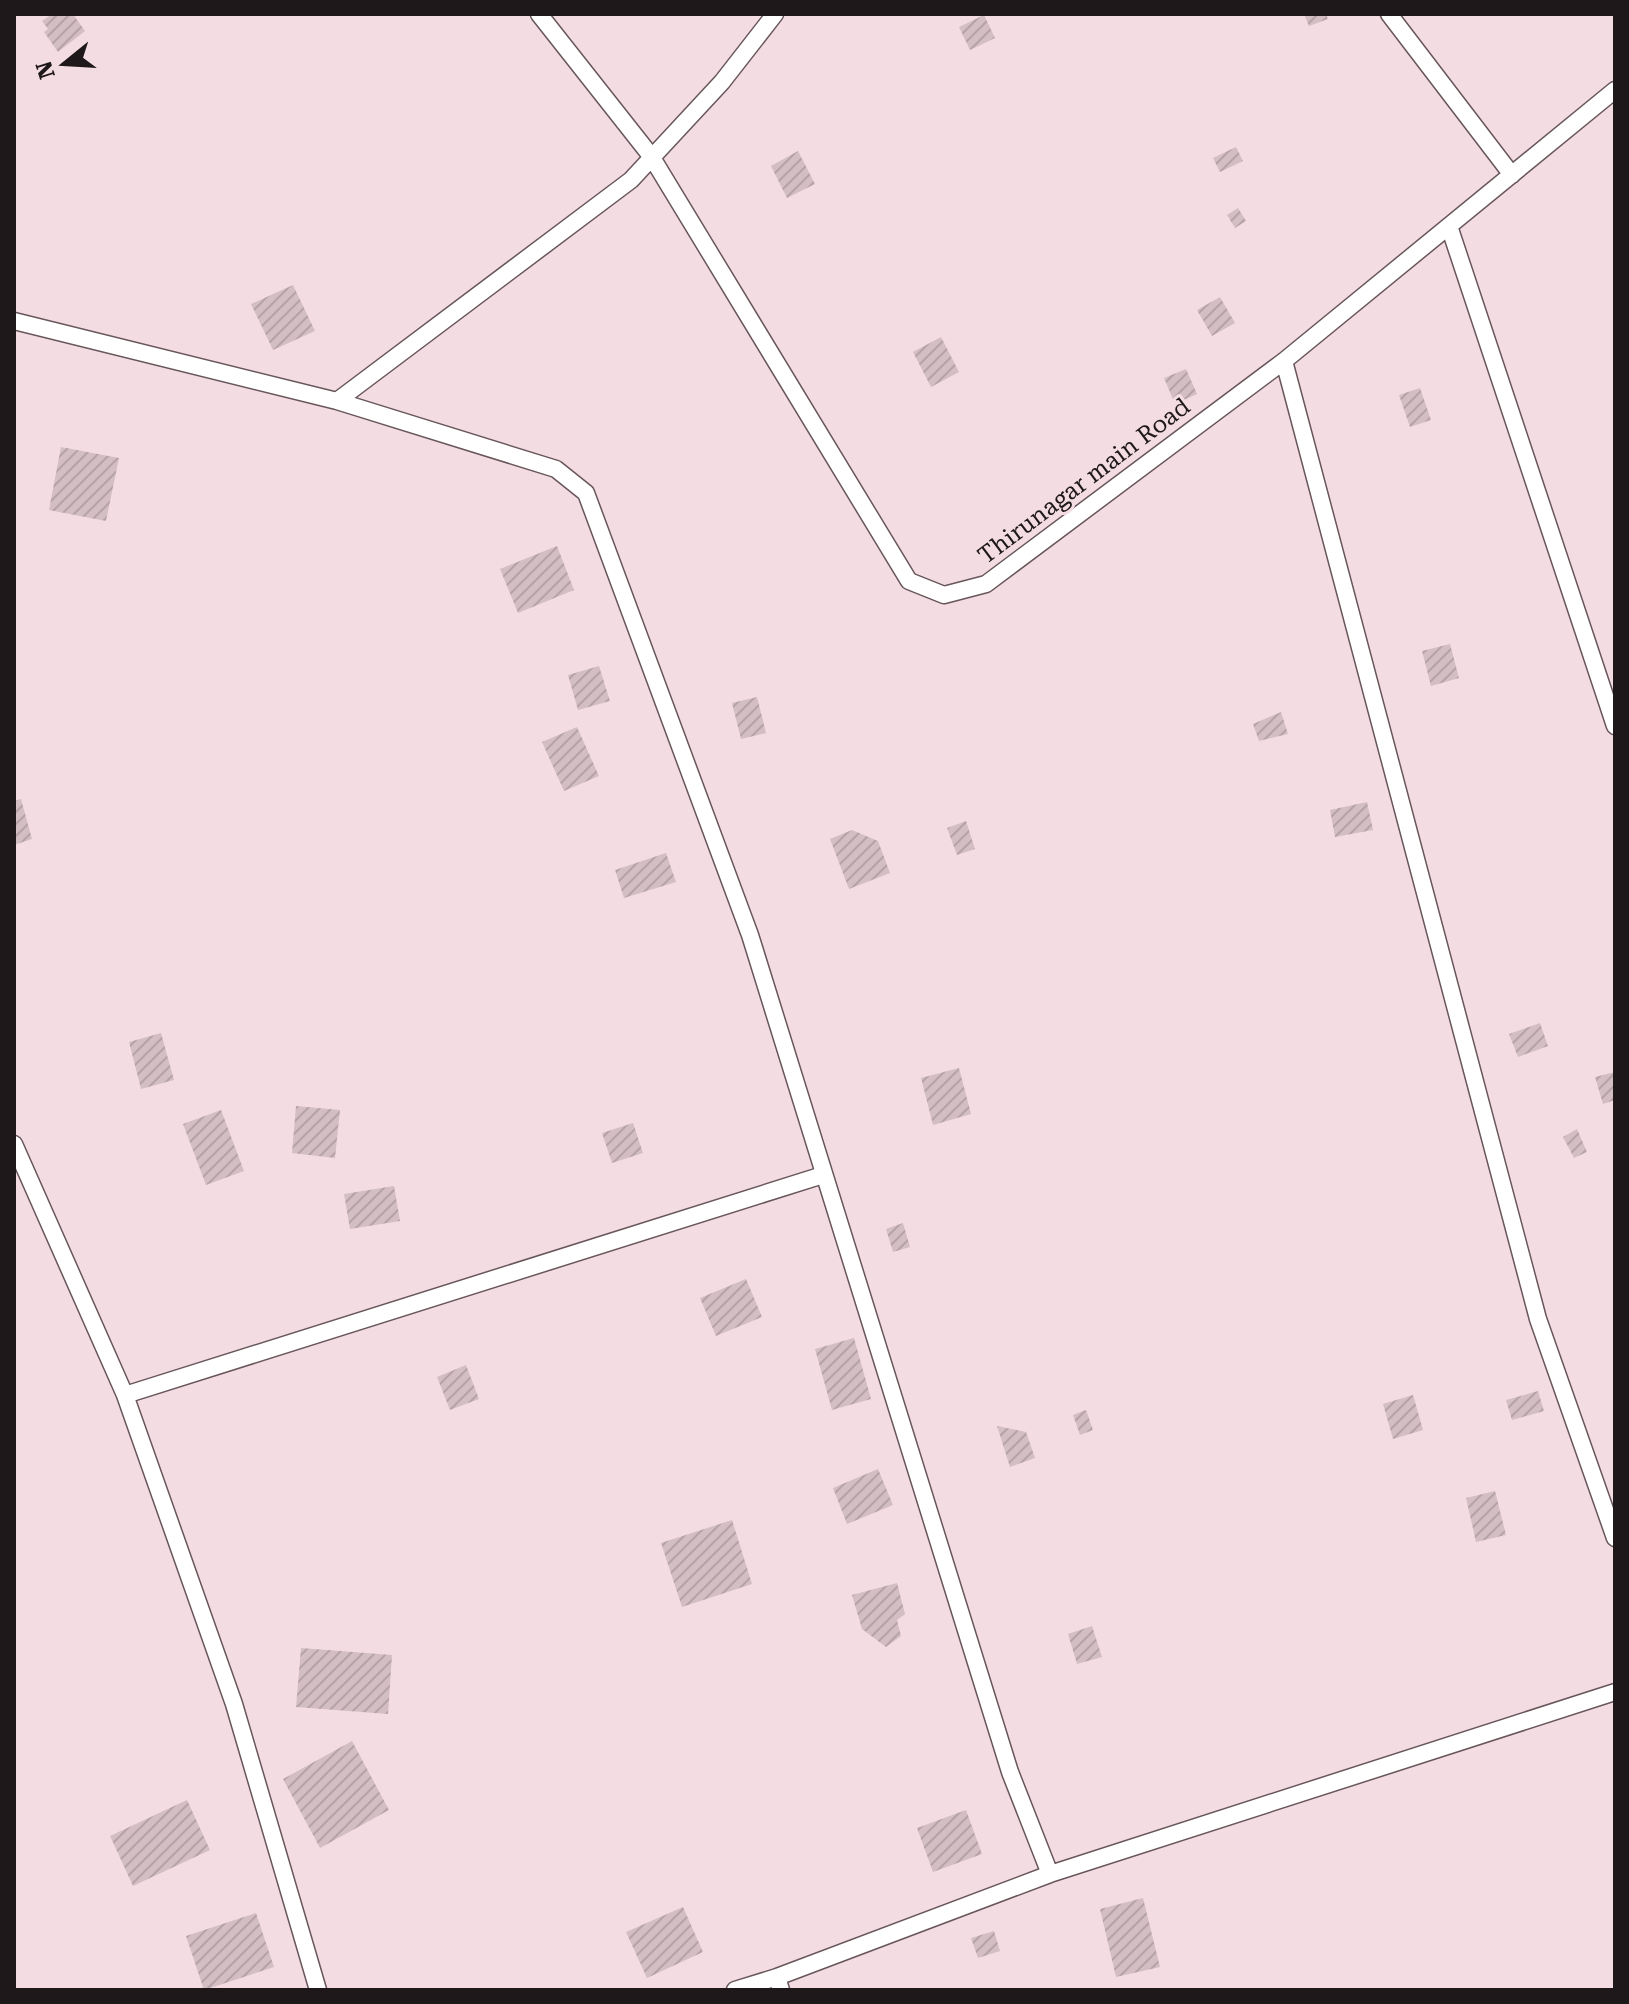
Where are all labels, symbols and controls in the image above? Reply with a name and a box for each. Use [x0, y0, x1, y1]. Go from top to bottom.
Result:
north arrow [24, 24, 104, 104]
text: N [31, 58, 60, 82]
street label: Thirunagar main Road [973, 392, 1195, 570]

